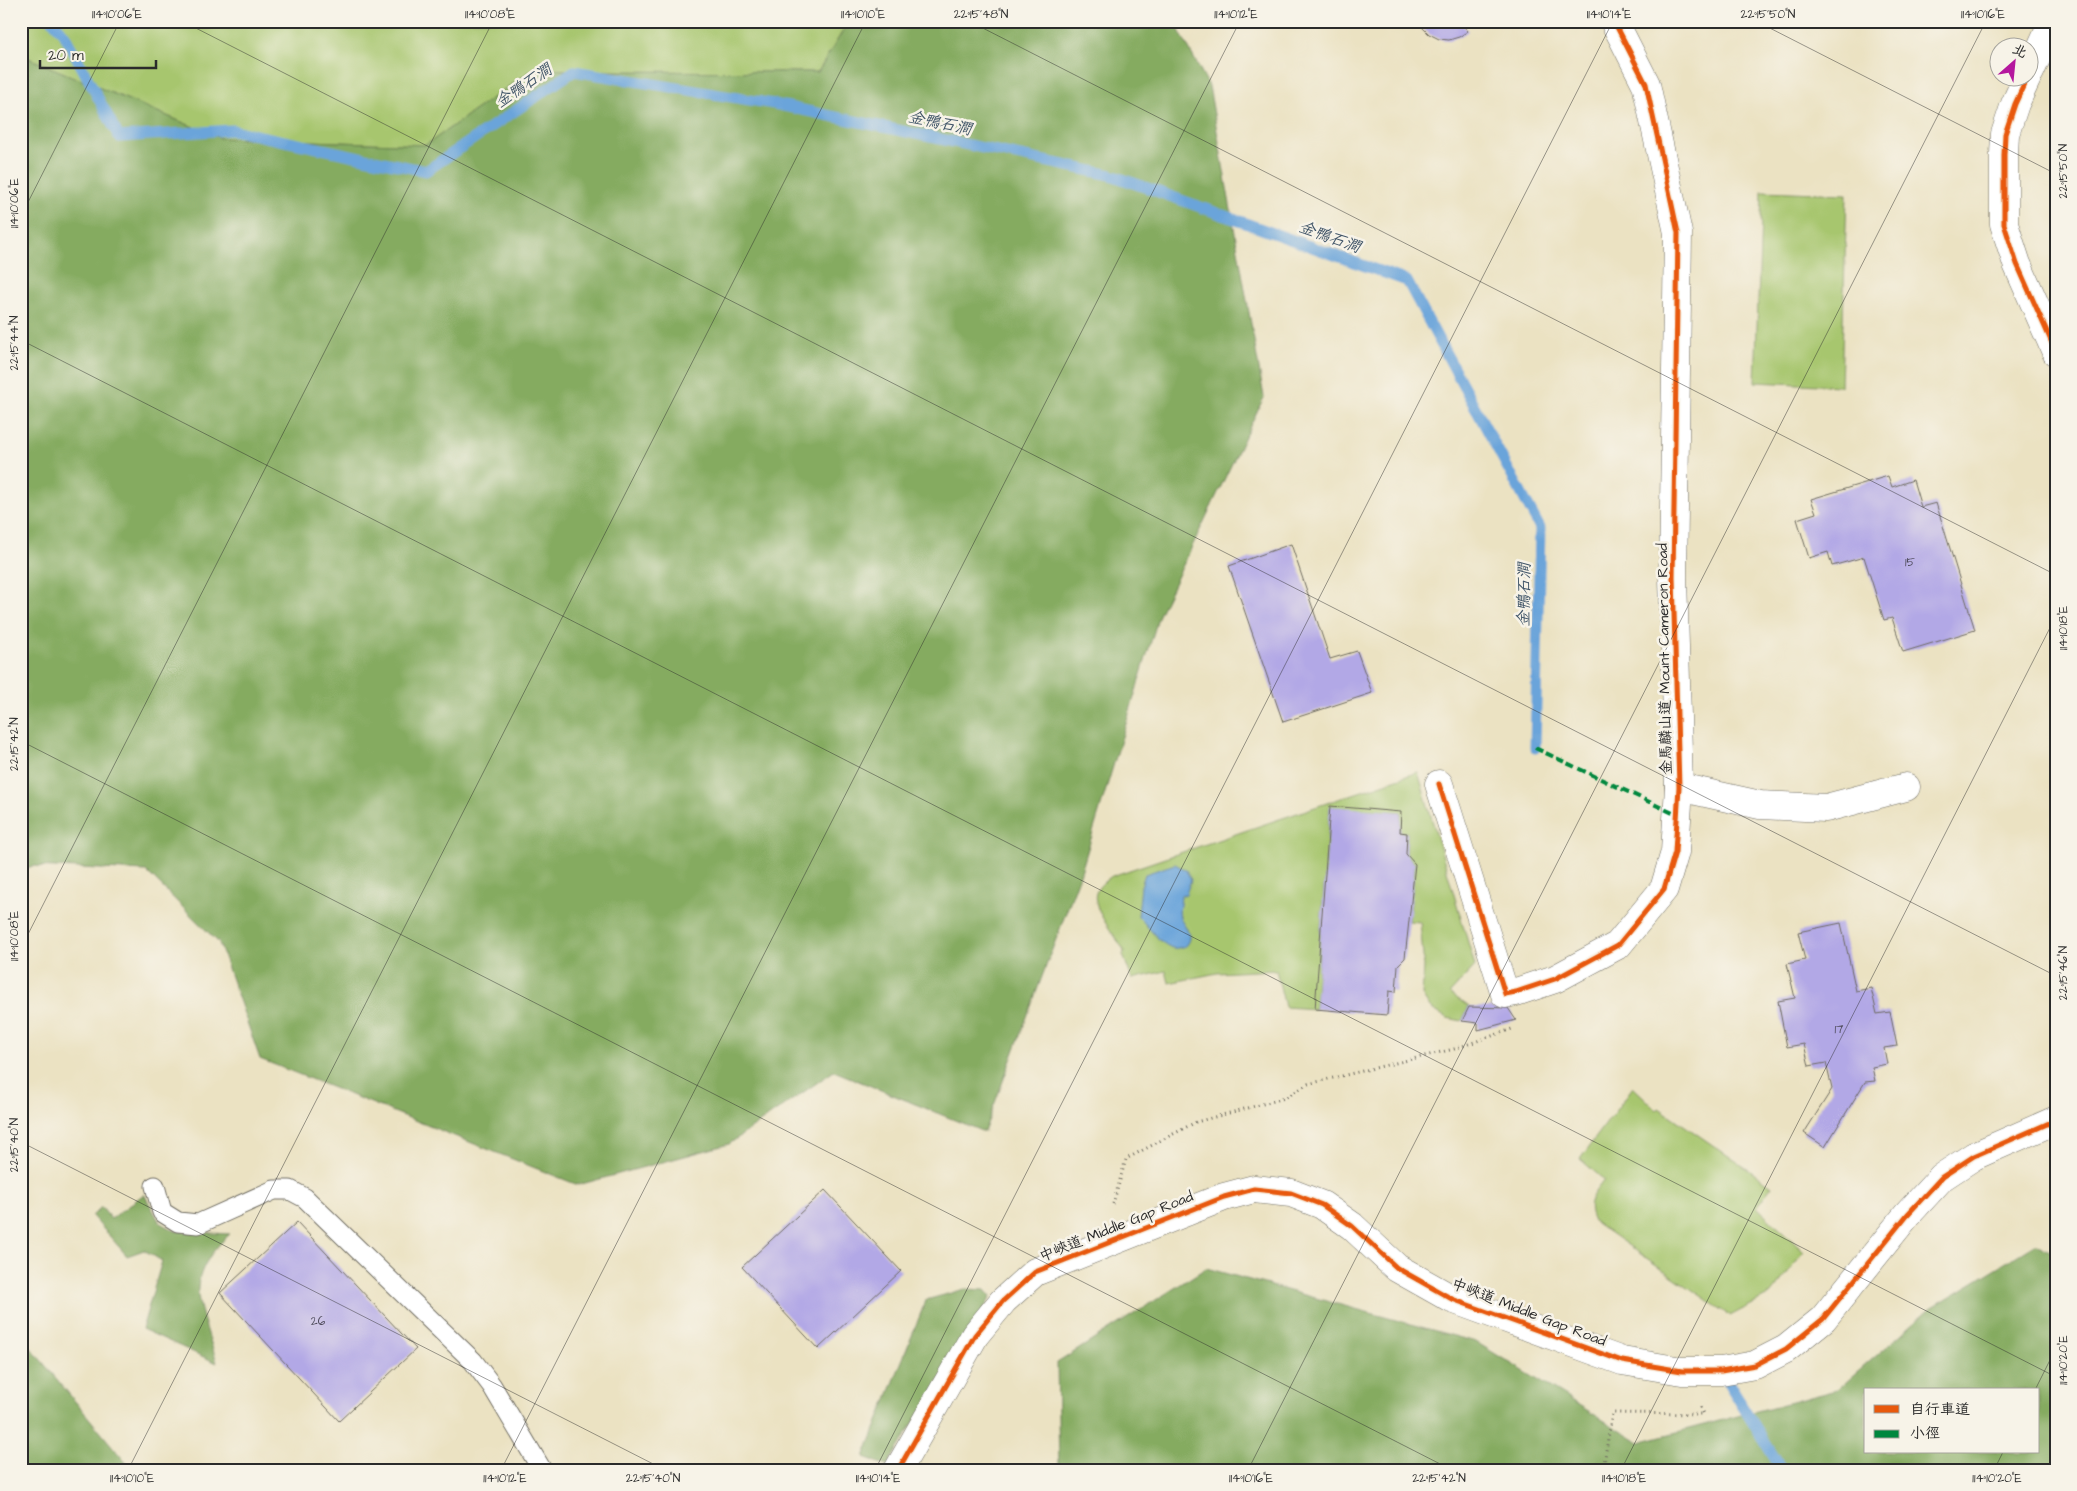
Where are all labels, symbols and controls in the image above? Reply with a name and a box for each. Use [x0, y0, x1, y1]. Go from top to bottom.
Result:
text: 114°10'06"E [92, 6, 142, 23]
text: 114°10'08"E [465, 6, 515, 23]
text: 114°10'10"E [841, 6, 885, 23]
text: 22°15'48"N [954, 6, 1009, 23]
text: 114°10'12"E [1214, 6, 1258, 23]
text: 114°10'14"E [1587, 6, 1631, 23]
text: 22°15'50"N [1741, 6, 1796, 23]
text: 114°10'16"E [1961, 6, 2005, 23]
scale bar [40, 38, 156, 70]
north arrow [1990, 38, 2040, 88]
text: 北 [2009, 39, 2030, 63]
text: 20 m [48, 45, 84, 66]
water label: 金鴨石澗 [491, 58, 558, 113]
water label: 金鴨石澗 [906, 106, 975, 141]
text: 22°15'50"N [2055, 143, 2072, 198]
text: 114°10'06"E [6, 178, 23, 228]
water label: 金鴨石澗 [1296, 216, 1365, 259]
text: 22°15'44"N [6, 315, 23, 371]
street label: 金馬麟山道 Mount Cameron Road [1652, 543, 1677, 775]
house number: 15 [1905, 554, 1916, 571]
water label: 金鴨石澗 [1512, 561, 1536, 627]
text: 114°10'18"E [2055, 606, 2072, 650]
text: 22°15'42"N [6, 717, 23, 771]
text: 114°10'08"E [6, 911, 23, 961]
text: 22°15'46"N [2055, 945, 2072, 1000]
house number: 17 [1835, 1021, 1844, 1038]
text: 22°15'40"N [6, 1117, 23, 1172]
street label: 中峽道 Middle Gap Road [1036, 1186, 1197, 1267]
street label: 中峽道 Middle Gap Road [1448, 1273, 1610, 1352]
house number: 26 [311, 1313, 326, 1330]
text: 114°10'20"E [2055, 1335, 2072, 1385]
legend [1864, 1388, 2040, 1454]
text: 自行車道 [1910, 1399, 1970, 1420]
text: 小徑 [1910, 1423, 1940, 1444]
text: 114°10'10"E [110, 1470, 154, 1487]
text: 114°10'12"E [483, 1470, 527, 1487]
text: 22°15'40"N [626, 1470, 681, 1487]
text: 114°10'14"E [856, 1470, 900, 1487]
text: 114°10'16"E [1229, 1470, 1273, 1487]
text: 22°15'42"N [1412, 1470, 1466, 1487]
text: 114°10'18"E [1602, 1470, 1646, 1487]
text: 114°10'20"E [1972, 1470, 2022, 1487]

